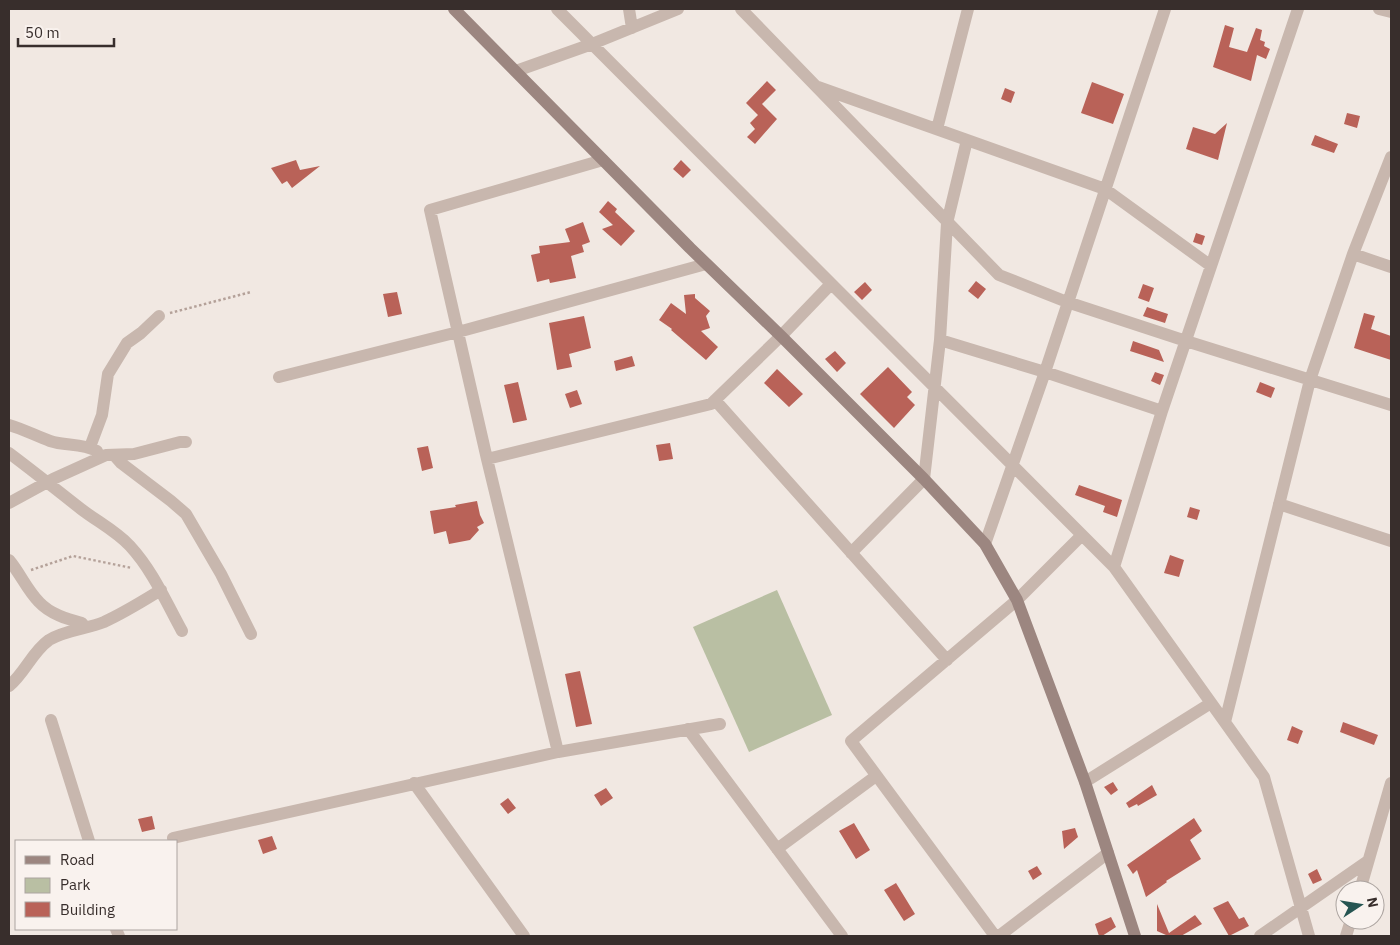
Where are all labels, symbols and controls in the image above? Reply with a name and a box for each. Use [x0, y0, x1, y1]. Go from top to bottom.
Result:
scale bar [18, 15, 114, 47]
text: 50 m [25, 23, 60, 42]
legend [15, 840, 178, 930]
text: Road [60, 850, 95, 869]
text: Park [60, 875, 90, 894]
north arrow [1335, 880, 1385, 930]
text: N [1363, 895, 1383, 909]
text: Building [60, 900, 115, 919]

